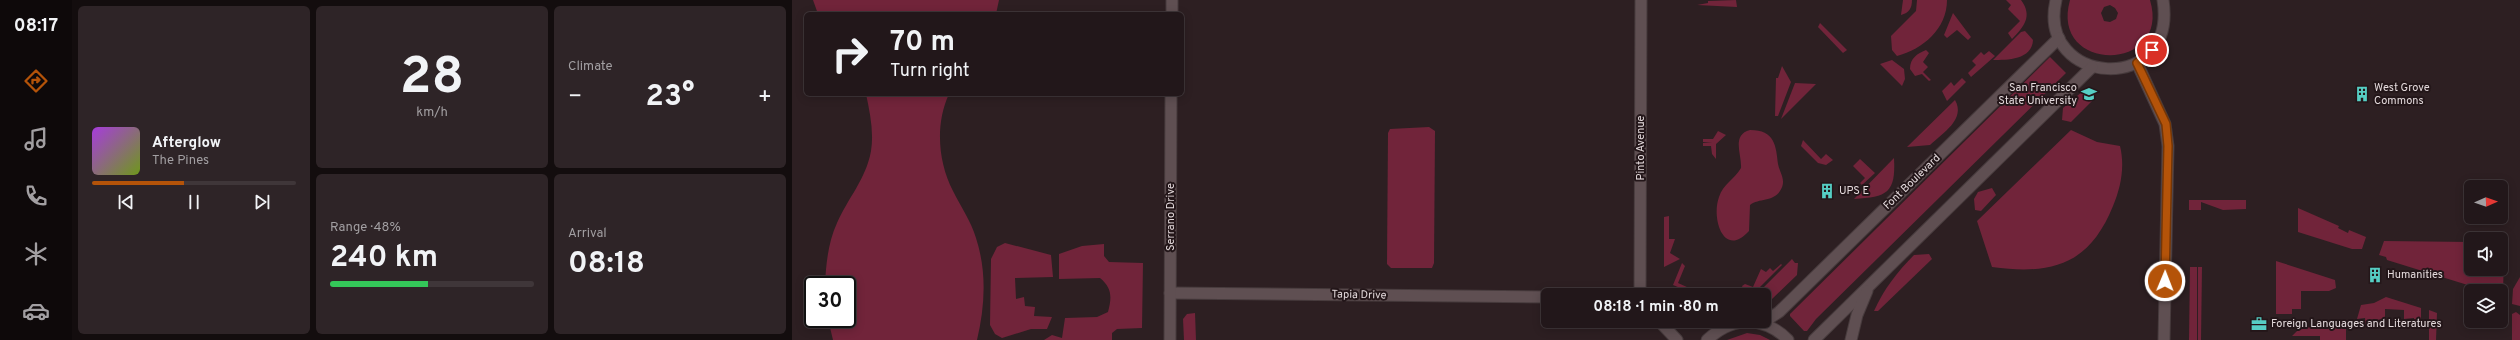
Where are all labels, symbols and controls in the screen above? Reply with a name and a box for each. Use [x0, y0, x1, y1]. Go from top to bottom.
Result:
text: 08:17 [14, 15, 58, 38]
text: 70 m [890, 25, 955, 61]
icon: right [824, 28, 876, 80]
pin [2135, 33, 2169, 67]
icon: arrive [2141, 39, 2163, 61]
text: 28 [400, 46, 464, 112]
text: Climate [568, 59, 613, 75]
text: Turn right [890, 60, 970, 83]
icon: directions [22, 67, 50, 95]
text: 23° [646, 79, 694, 116]
place label: San Francisco State University [1998, 81, 2077, 108]
place label: West Grove Commons [2374, 81, 2430, 108]
text: − [568, 84, 582, 111]
text: + [758, 84, 772, 111]
school or university icon: San Francisco State University [2080, 85, 2098, 103]
building icon: West Grove Commons [2353, 85, 2371, 103]
text: km/h [416, 105, 448, 121]
street label: Pinto Avenue [1634, 115, 1648, 180]
icon: music [22, 125, 50, 153]
text: Afterglow [152, 134, 221, 153]
street label: Font Boulevard [1881, 151, 1943, 213]
text: The Pines [152, 153, 209, 169]
north arrow [2464, 180, 2508, 224]
map controls [2464, 180, 2508, 328]
icon: phone [22, 182, 50, 210]
building icon: UPS E [1818, 182, 1836, 200]
street label: Serrano Drive [1164, 183, 1178, 251]
place label: UPS E [1839, 184, 1869, 198]
icon: previous [115, 191, 137, 213]
icon: pause [183, 191, 205, 213]
icon: next [251, 191, 273, 213]
text: Range · 48% [330, 220, 401, 236]
text: Arrival [568, 226, 607, 242]
button: sound [2464, 232, 2508, 276]
icon: climate [22, 240, 50, 268]
text: 240 km [330, 240, 438, 277]
text: 08:18 [568, 246, 645, 283]
position arrow [2144, 260, 2186, 302]
building icon: Humanities [2366, 266, 2384, 284]
place label: Humanities [2387, 268, 2443, 282]
speed limit sign: 30 [804, 276, 856, 328]
button: layers [2464, 284, 2508, 328]
street label: Tapia Drive [1331, 288, 1387, 302]
icon: car [22, 297, 50, 325]
text: 08:18 · 1 min · 80 m [1593, 298, 1719, 317]
office icon: Foreign Languages and Literatures [2250, 315, 2268, 333]
place label: Foreign Languages and Literatures [2271, 317, 2442, 331]

